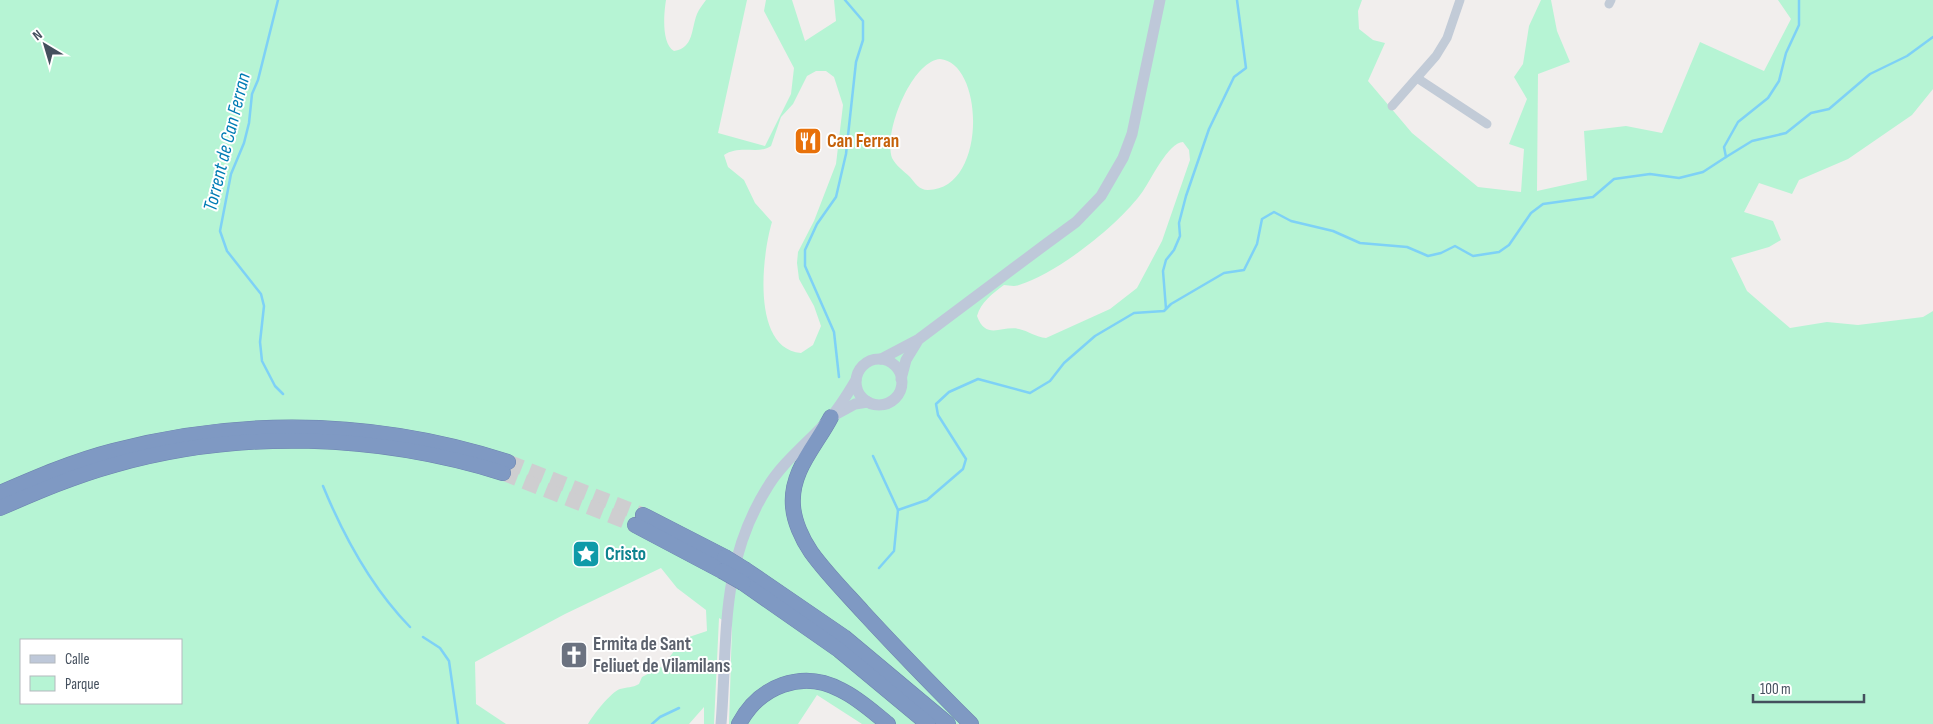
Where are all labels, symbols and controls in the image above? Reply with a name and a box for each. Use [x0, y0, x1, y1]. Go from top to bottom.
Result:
north arrow [20, 20, 70, 70]
text: N [29, 26, 45, 44]
water label: Torrent de Can Ferran [198, 70, 256, 214]
restaurant icon: Can Ferran [793, 126, 823, 156]
place label: Can Ferran [827, 130, 899, 153]
place icon: Cristo [571, 539, 601, 569]
place label: Cristo [605, 543, 646, 566]
place label: Ermita de Sant Feliuet de Vilamilans [593, 633, 730, 678]
legend [20, 639, 182, 704]
church icon: Ermita de Sant Feliuet de Vilamilans [559, 640, 589, 670]
text: Calle [65, 650, 89, 669]
scale bar [1753, 672, 1864, 704]
text: Parque [65, 675, 100, 694]
text: 100 m [1760, 680, 1791, 699]

